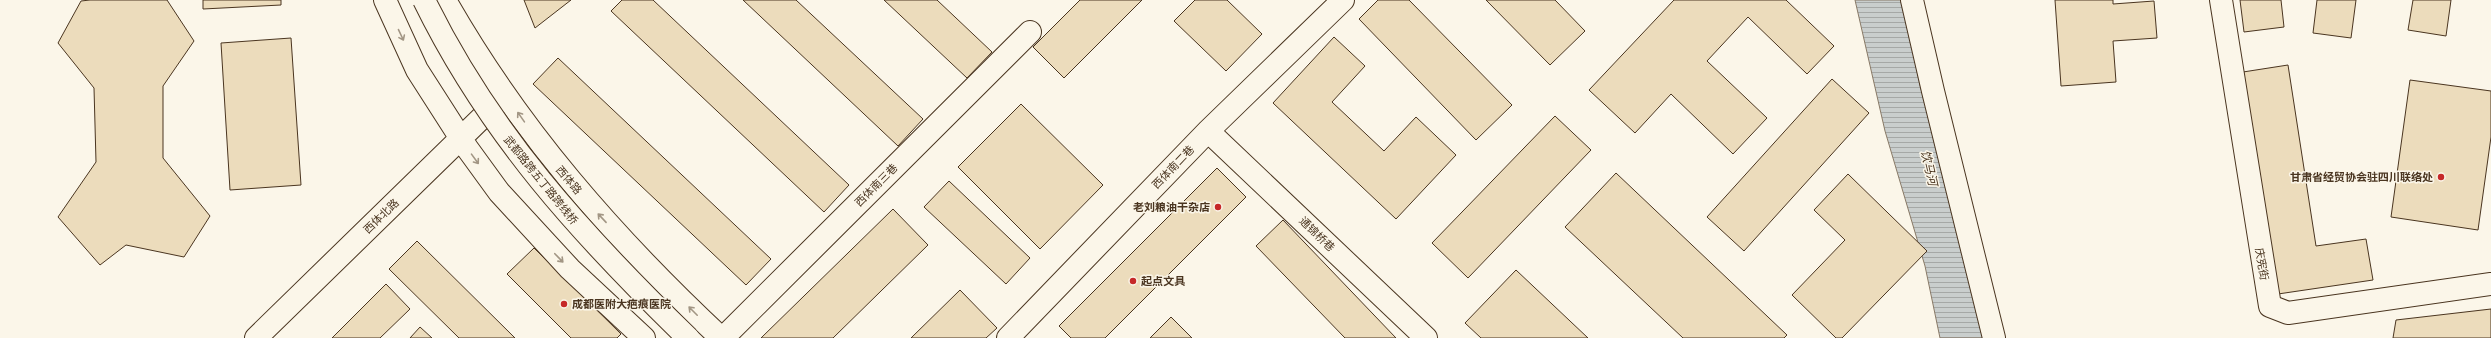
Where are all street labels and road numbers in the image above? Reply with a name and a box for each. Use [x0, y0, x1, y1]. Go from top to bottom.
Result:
street label: 武都路跨五丁路跨线桥 [501, 133, 581, 227]
street label: 西体南二巷 [1149, 142, 1197, 192]
street label: 西体南三巷 [852, 161, 900, 209]
street label: 西体路 [553, 163, 585, 197]
street label: 西体北路 [360, 196, 402, 236]
street label: 通锦桥巷 [1296, 214, 1338, 254]
street label: 庆宪街 [2252, 247, 2272, 281]

